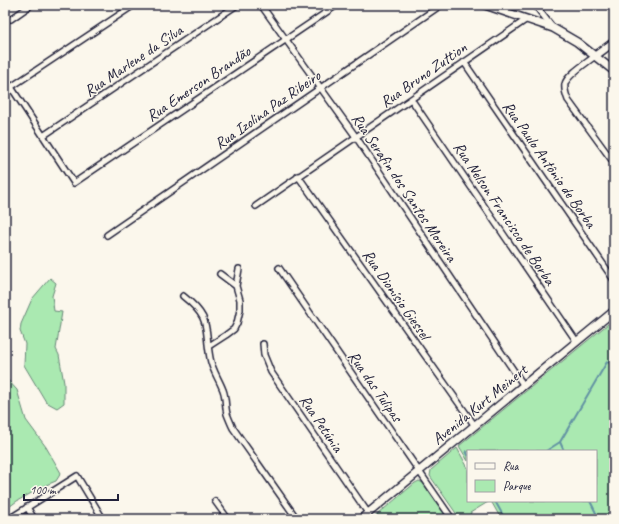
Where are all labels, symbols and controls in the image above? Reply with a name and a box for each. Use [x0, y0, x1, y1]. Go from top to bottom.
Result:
street label: Rua Marlene da Silva [80, 20, 188, 101]
street label: Rua Bruno Zuttion [376, 37, 471, 112]
street label: Rua Emerson Brandão [143, 41, 256, 126]
street label: Rua Izolina Paz Ribeiro [211, 65, 325, 154]
street label: Rua Paulo Antônio de Borba [498, 97, 601, 233]
street label: Rua Serafin dos Santos Moreira [347, 110, 462, 267]
street label: Rua Nelson Francisco de Borba [449, 138, 560, 290]
street label: Rua Dionísio Giessel [358, 246, 436, 346]
street label: Rua das Tulipas [343, 347, 408, 427]
street label: Avenida Kurt Meinert [428, 359, 532, 449]
street label: Rua Petúnia [295, 391, 348, 457]
legend [467, 450, 597, 502]
text: Rua [503, 458, 520, 474]
scale bar [24, 476, 118, 502]
text: Parque [503, 478, 532, 494]
text: 100 m [30, 482, 57, 498]

